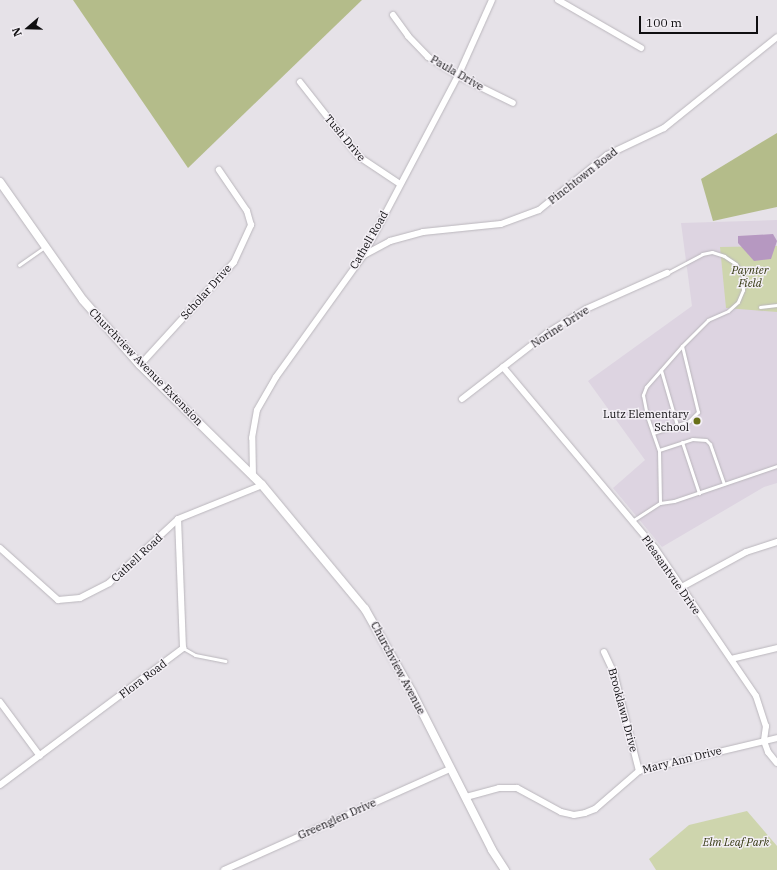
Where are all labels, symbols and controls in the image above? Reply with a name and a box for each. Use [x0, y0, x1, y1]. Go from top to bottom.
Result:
north arrow [8, 8, 48, 48]
scale bar [641, 8, 760, 34]
text: 100 m [646, 15, 682, 30]
text: N [9, 26, 25, 39]
street label: Paula Drive [428, 53, 486, 93]
street label: Tush Drive [322, 112, 368, 164]
street label: Pinchtown Road [546, 145, 620, 207]
street label: Cathell Road [347, 209, 391, 271]
street label: Scholar Drive [178, 262, 234, 322]
park label: Paynter Field [731, 264, 769, 290]
street label: Norine Drive [529, 303, 591, 351]
street label: Churchview Avenue Extension [86, 306, 206, 428]
place label: Lutz Elementary School [603, 408, 689, 434]
marker: Lutz Elementary School [692, 416, 702, 426]
street label: Cathell Road [109, 531, 165, 585]
street label: Pleasantvue Drive [639, 533, 703, 617]
street label: Churchview Avenue [368, 619, 428, 717]
street label: Flora Road [117, 657, 169, 701]
street label: Brooklawn Drive [605, 667, 641, 753]
street label: Mary Ann Drive [641, 744, 723, 776]
street label: Greenglen Drive [296, 796, 378, 842]
park label: Elm Leaf Park [703, 835, 769, 849]

